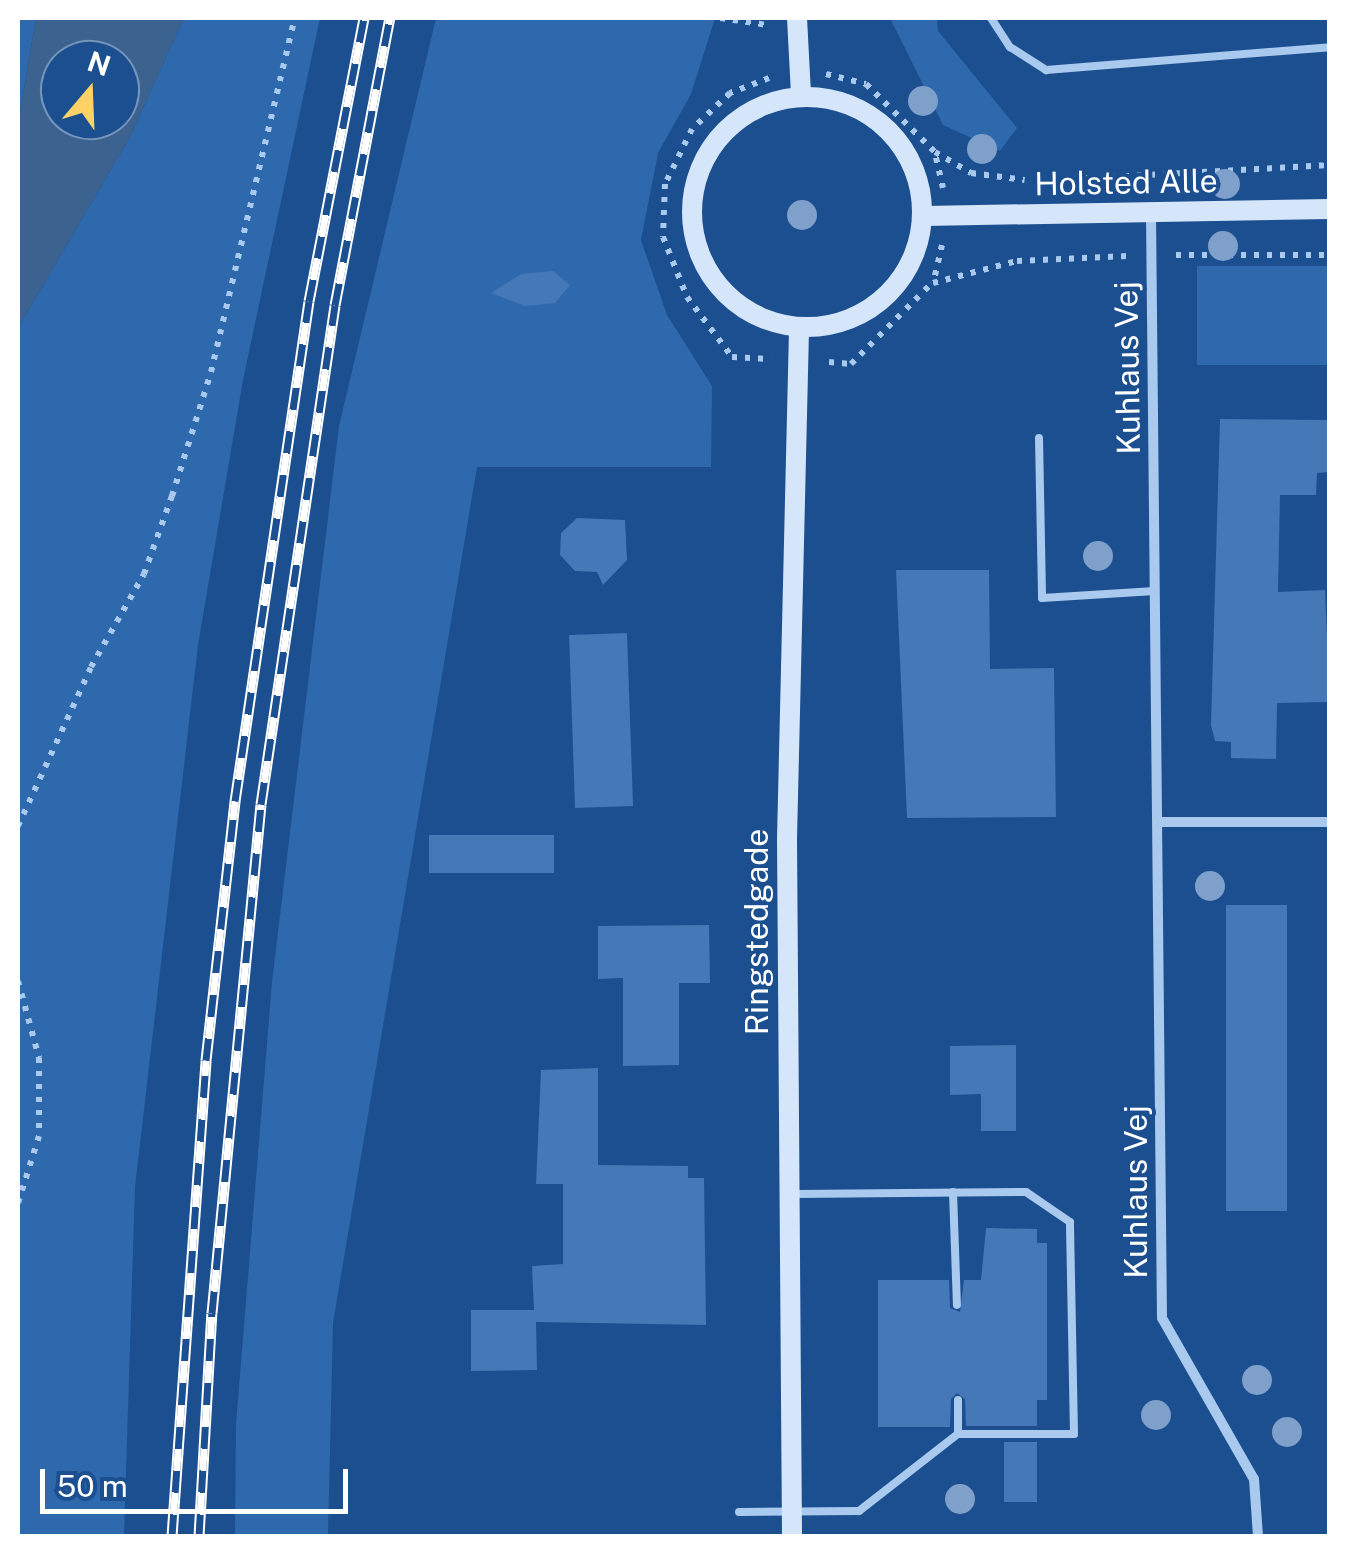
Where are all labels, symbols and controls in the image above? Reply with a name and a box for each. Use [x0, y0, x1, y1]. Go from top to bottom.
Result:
north arrow [40, 40, 140, 140]
text: N [84, 44, 115, 82]
street label: Holsted Alle [1034, 162, 1218, 204]
street label: Kuhlaus Vej [1107, 280, 1149, 456]
street label: Ringstedgade [738, 829, 776, 1035]
street label: Kuhlaus Vej [1117, 1105, 1155, 1279]
scale bar [45, 1449, 352, 1511]
text: 50 m [57, 1468, 128, 1504]

